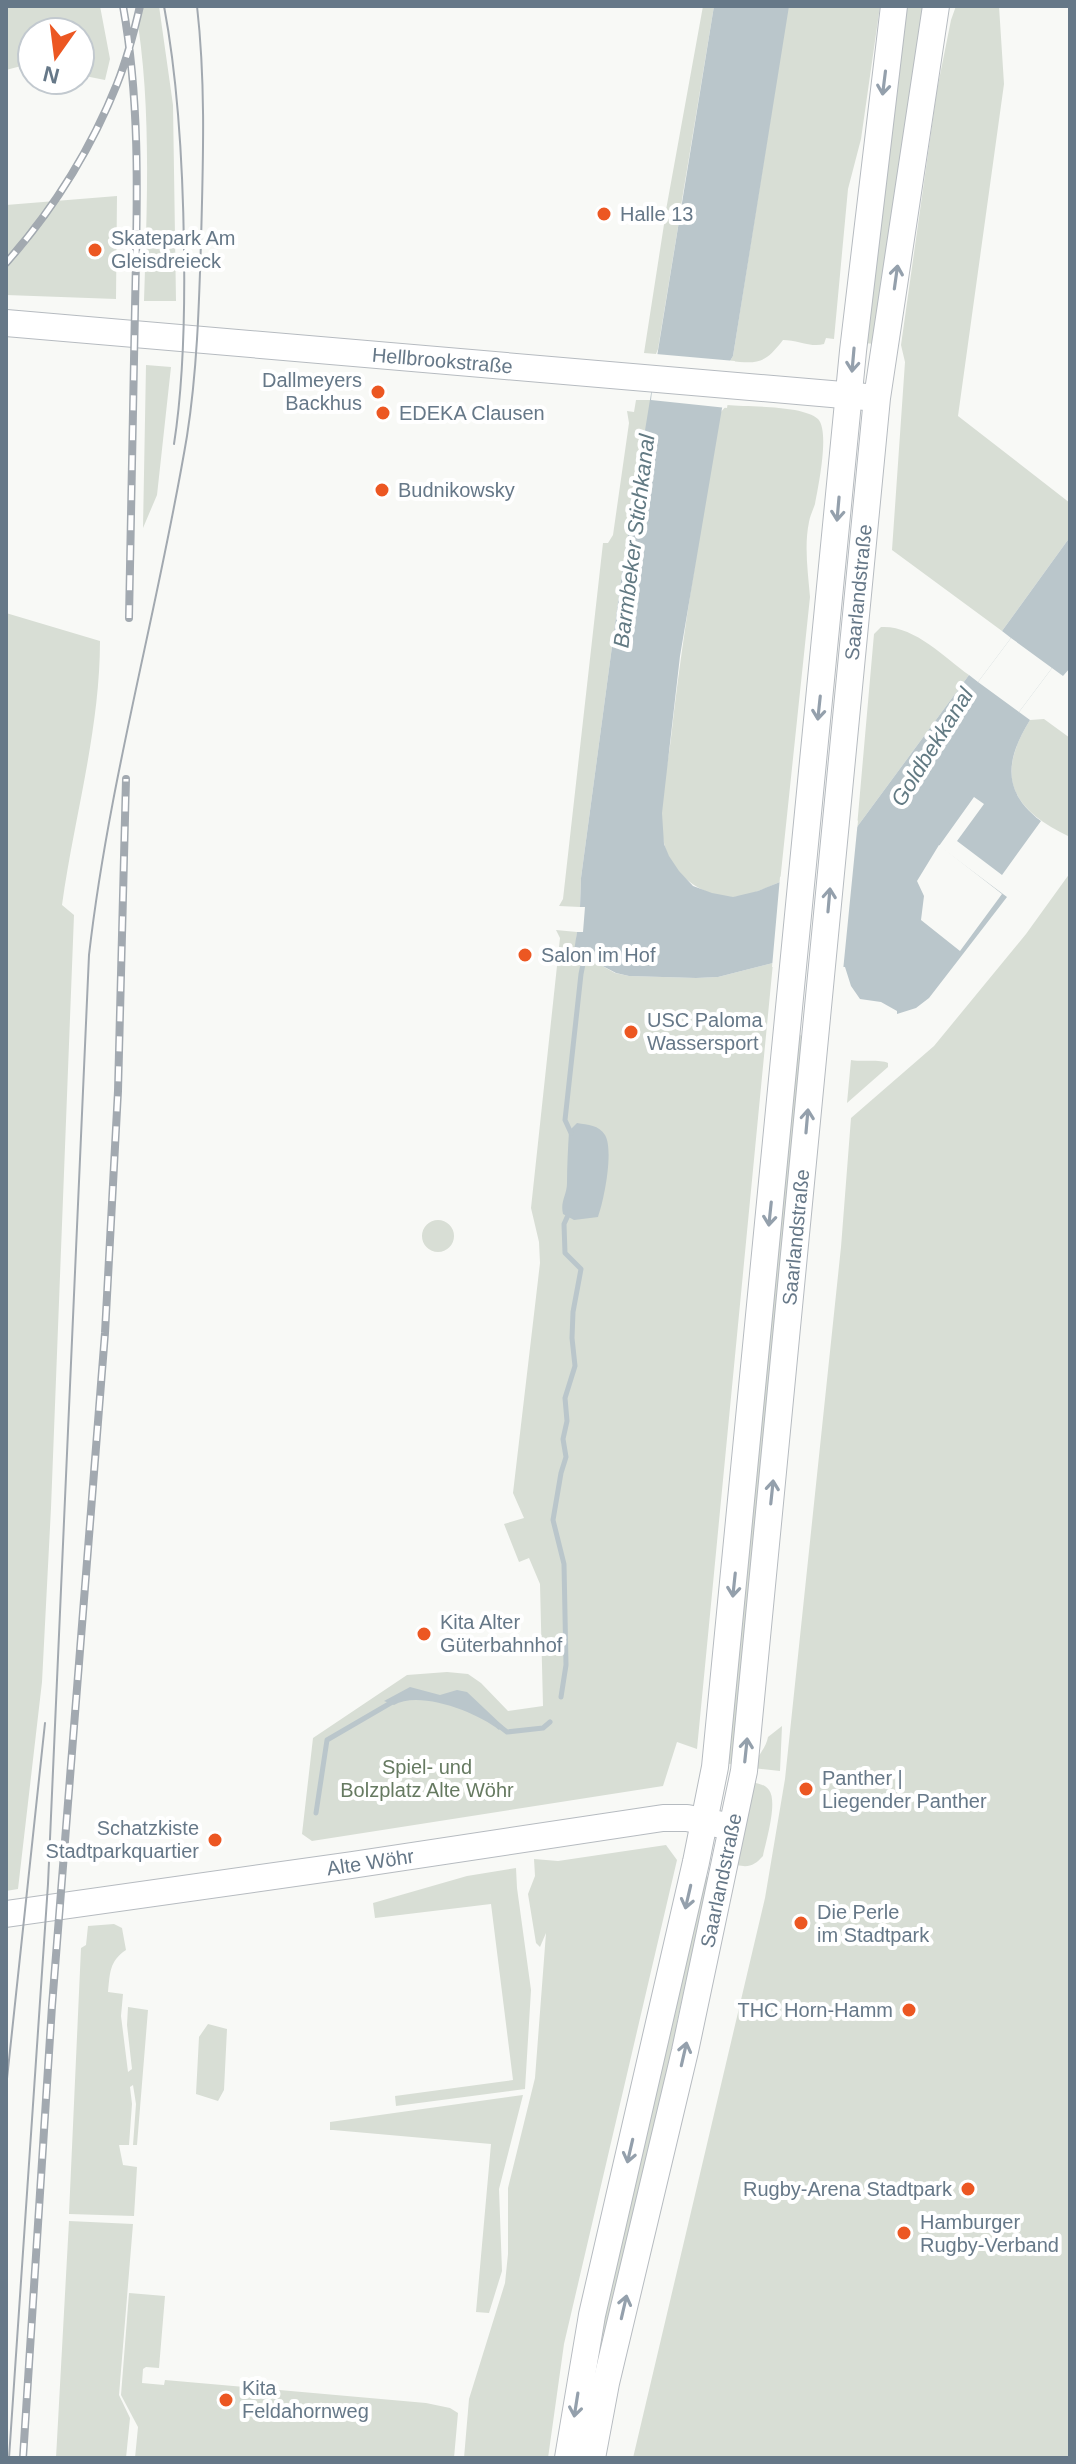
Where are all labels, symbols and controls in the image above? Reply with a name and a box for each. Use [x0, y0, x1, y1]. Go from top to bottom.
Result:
north arrow [16, 16, 96, 96]
text: N [41, 61, 62, 89]
one-way arrow [877, 69, 892, 96]
place label: Halle 13 [620, 203, 693, 225]
marker: Halle 13 [595, 205, 613, 223]
place label: Skatepark Am Gleisdreieck [111, 227, 236, 272]
marker: Skatepark Am Gleisdreieck [86, 241, 104, 259]
one-way arrow [889, 265, 904, 290]
street label: Hellbrookstraße [371, 344, 514, 378]
one-way arrow [845, 346, 860, 373]
place label: Dallmeyers Backhus [262, 369, 362, 414]
marker: Dallmeyers Backhus [369, 383, 387, 401]
place label: EDEKA Clausen [399, 402, 545, 424]
marker: EDEKA Clausen [374, 404, 392, 422]
water label: Barmbeker Stichkanal [608, 432, 660, 649]
place label: Budnikowsky [398, 479, 515, 501]
marker: Budnikowsky [373, 481, 391, 499]
one-way arrow [830, 495, 845, 521]
street label: Saarlandstraße [841, 523, 876, 661]
water label: Goldbekkanal [886, 682, 979, 811]
one-way arrow [812, 694, 827, 721]
one-way arrow [821, 887, 836, 914]
place label: Salon im Hof [541, 944, 656, 966]
marker: Salon im Hof [516, 946, 534, 964]
place label: USC Paloma Wassersport [647, 1009, 763, 1054]
marker: USC Paloma Wassersport [622, 1023, 640, 1041]
one-way arrow [800, 1108, 815, 1135]
street label: Saarlandstraße [778, 1168, 813, 1306]
one-way arrow [762, 1201, 777, 1227]
one-way arrow [764, 1479, 779, 1506]
one-way arrow [727, 1571, 742, 1598]
place label: Kita Alter Güterbahnhof [440, 1611, 563, 1656]
marker: Kita Alter Güterbahnhof [415, 1625, 433, 1643]
one-way arrow [739, 1738, 754, 1764]
park label: Spiel- und Bolzplatz Alte Wöhr [340, 1756, 514, 1801]
place label: Panther | Liegender Panther [822, 1767, 987, 1812]
marker: Panther | Liegender Panther [797, 1780, 815, 1798]
street label: Saarlandstraße [696, 1811, 746, 1950]
place label: Schatzkiste Stadtparkquartier [46, 1817, 199, 1862]
marker: Schatzkiste Stadtparkquartier [206, 1831, 224, 1849]
street label: Alte Wöhr [325, 1845, 416, 1879]
one-way arrow [680, 1884, 695, 1910]
place label: Die Perle im Stadtpark [817, 1901, 930, 1946]
marker: Die Perle im Stadtpark [792, 1914, 810, 1932]
place label: THC Horn-Hamm [737, 1999, 893, 2021]
marker: THC Horn-Hamm [900, 2001, 918, 2019]
one-way arrow [677, 2041, 692, 2067]
one-way arrow [622, 2138, 637, 2163]
place label: Rugby-Arena Stadtpark [743, 2178, 953, 2200]
marker: Rugby-Arena Stadtpark [959, 2180, 977, 2198]
place label: Hamburger Rugby-Verband [920, 2211, 1059, 2256]
marker: Hamburger Rugby-Verband [895, 2224, 913, 2242]
one-way arrow [617, 2294, 632, 2320]
place label: Kita Feldahornweg [242, 2377, 369, 2422]
marker: Kita Feldahornweg [217, 2391, 235, 2409]
one-way arrow [568, 2392, 583, 2417]

